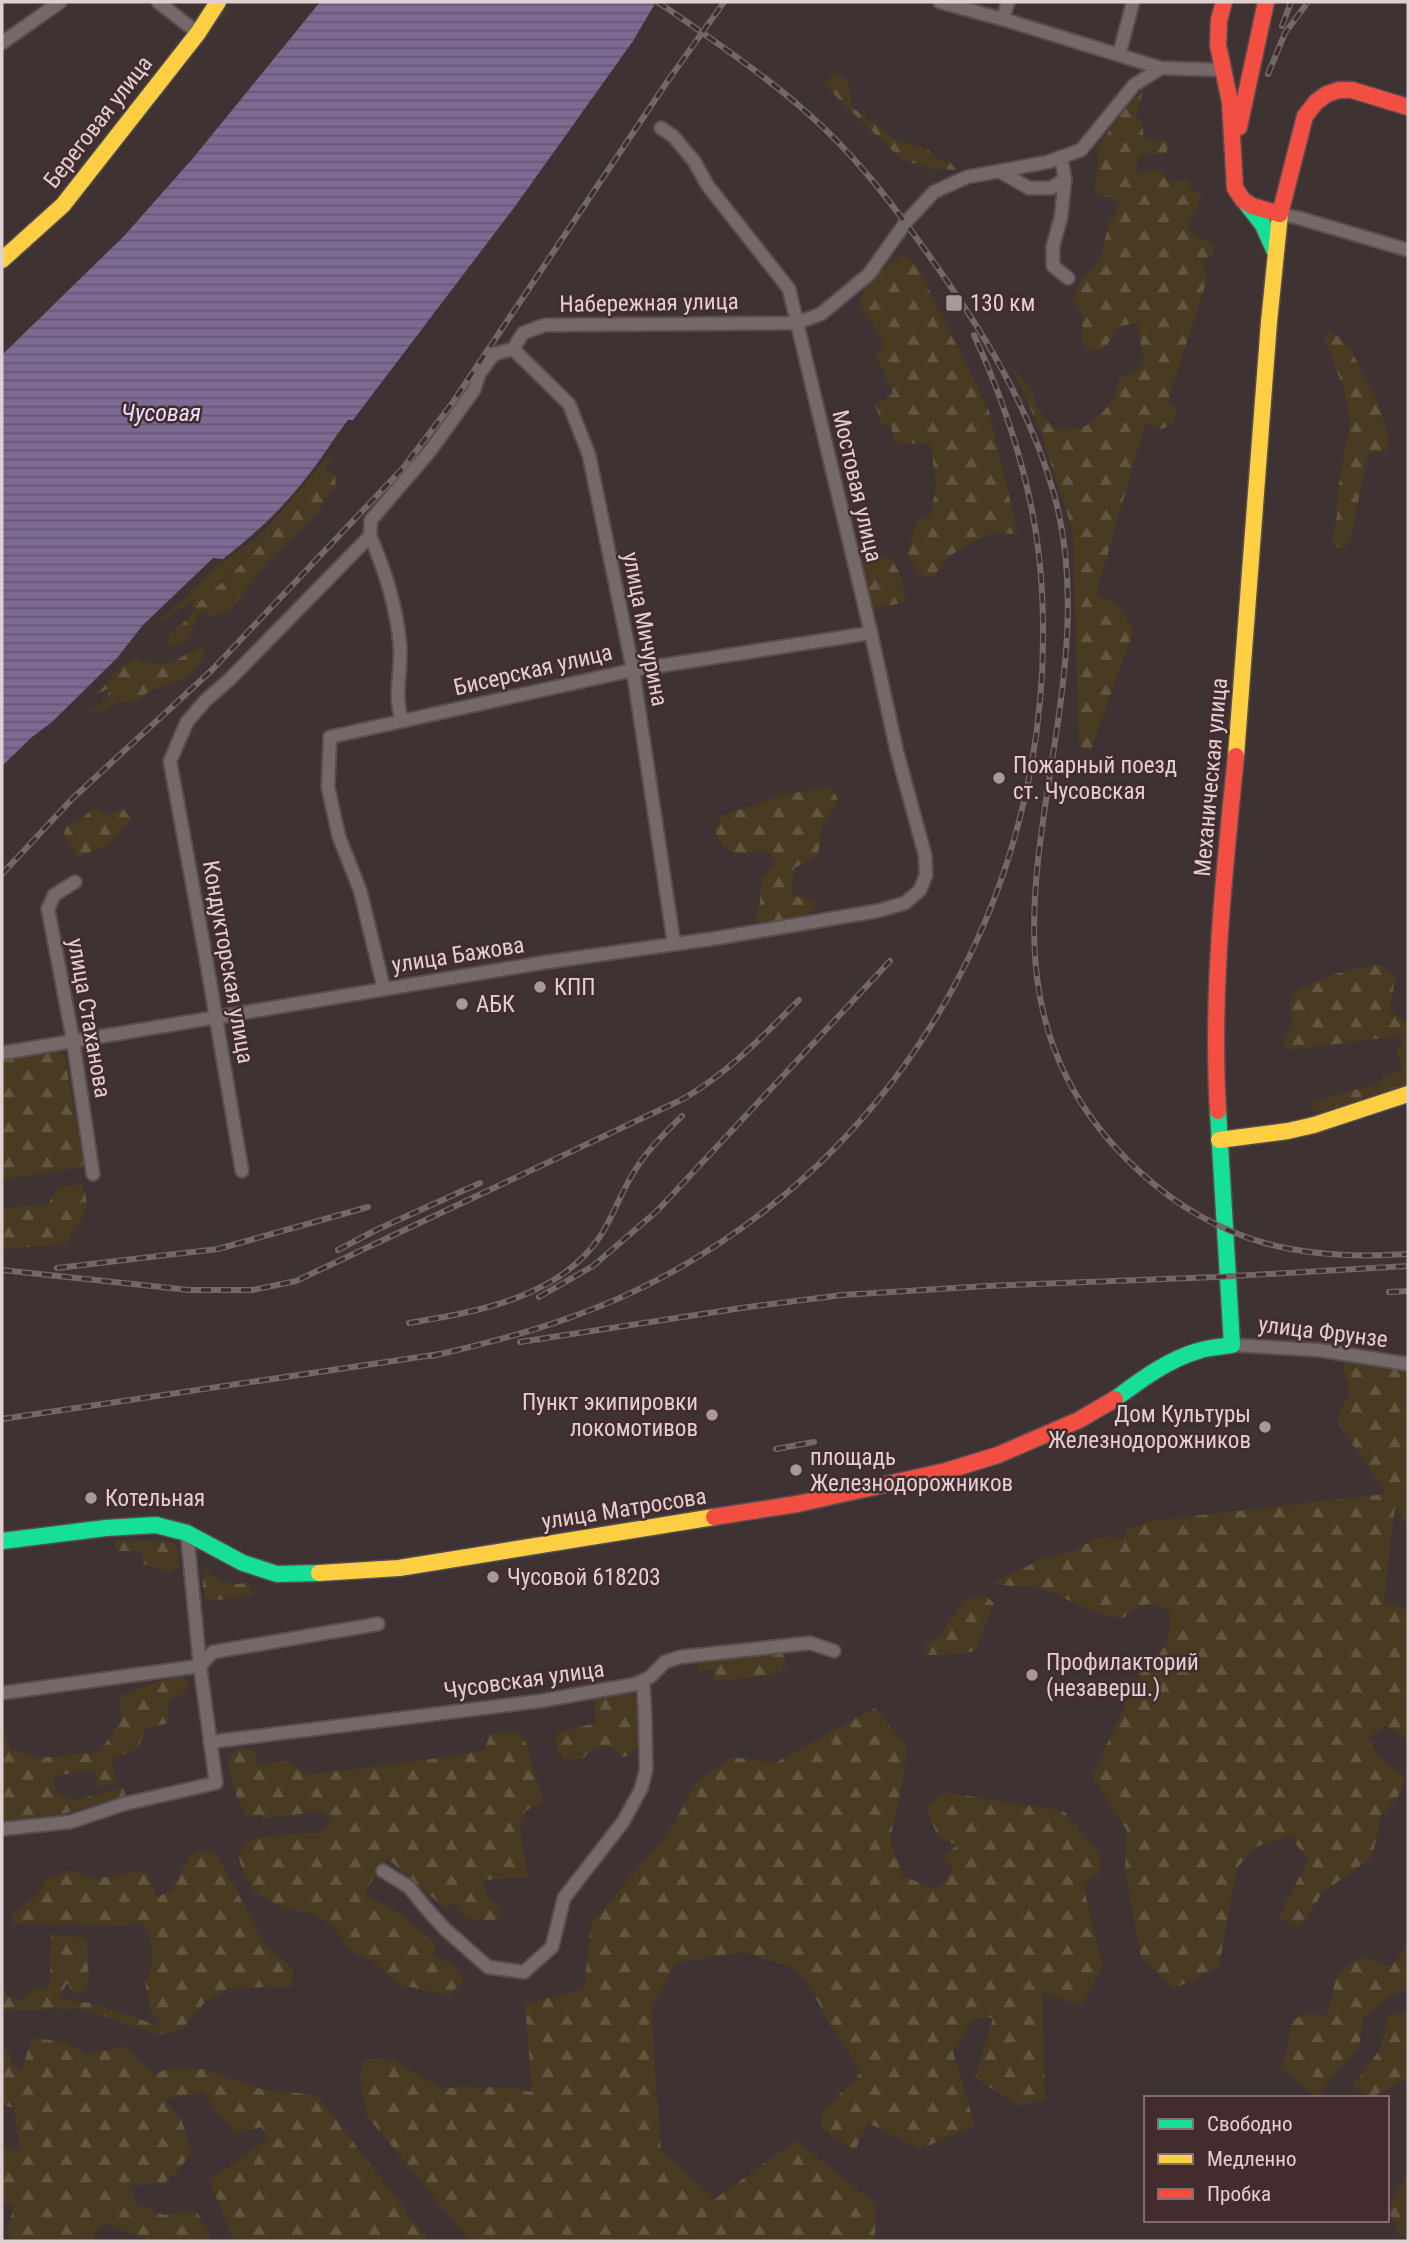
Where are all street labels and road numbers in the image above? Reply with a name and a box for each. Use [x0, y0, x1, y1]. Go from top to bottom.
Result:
street label: Береговая улица [38, 51, 158, 193]
street label: Набережная улица [559, 288, 739, 318]
street label: Мостовая улица [826, 407, 888, 565]
street label: улица Мичурина [617, 550, 673, 708]
street label: Бисерская улица [451, 639, 615, 701]
street label: Механическая улица [1189, 677, 1233, 877]
street label: Кондукторская улица [197, 858, 259, 1066]
street label: улица Бажова [390, 931, 526, 979]
street label: улица Стаханова [62, 936, 116, 1100]
street label: улица Фрунзе [1257, 1311, 1389, 1353]
street label: улица Матросова [540, 1483, 708, 1535]
street label: Чусовская улица [442, 1655, 606, 1705]

